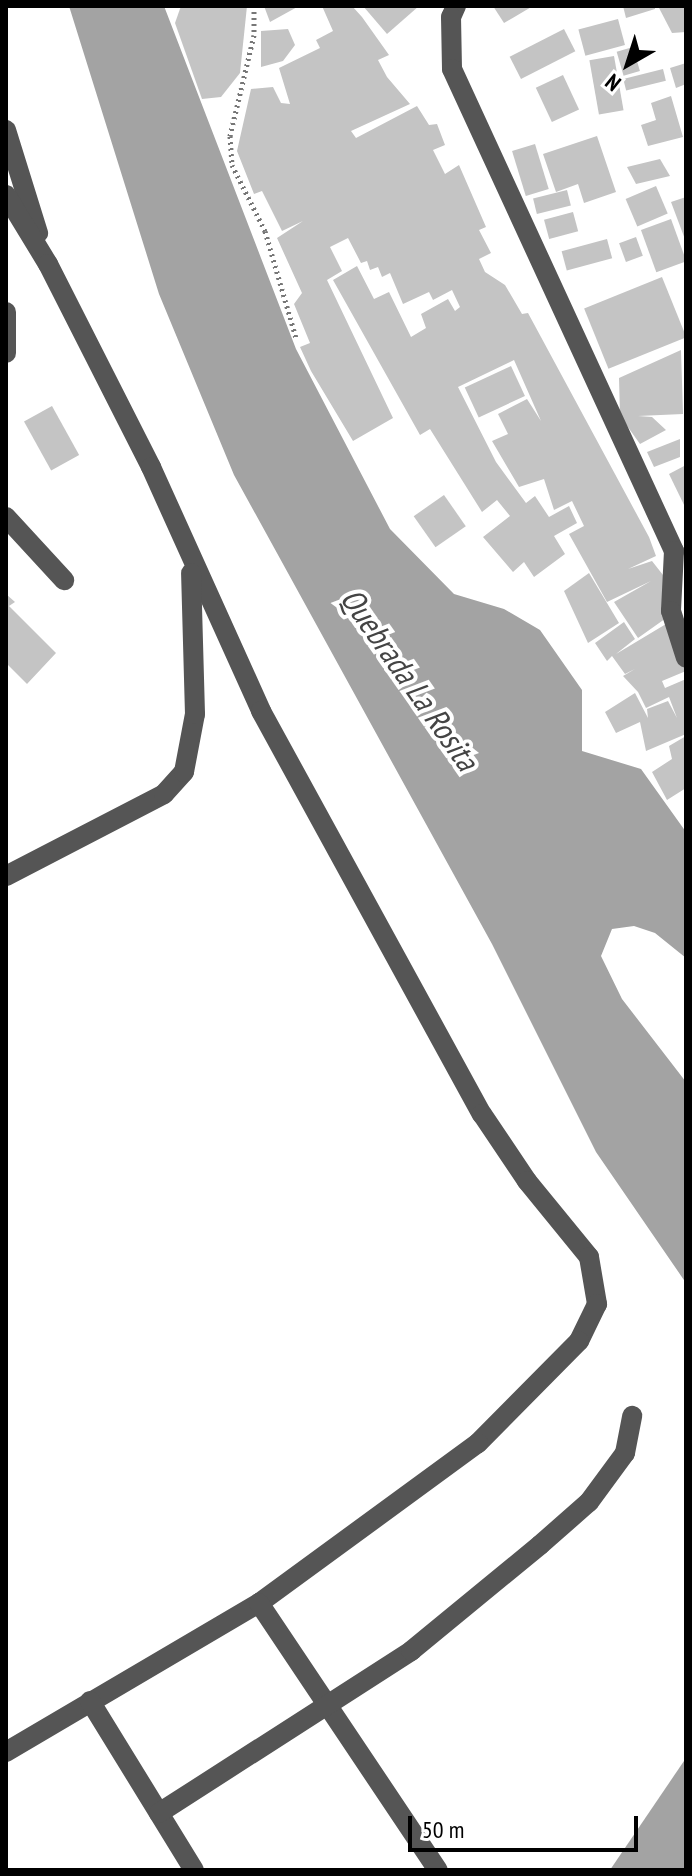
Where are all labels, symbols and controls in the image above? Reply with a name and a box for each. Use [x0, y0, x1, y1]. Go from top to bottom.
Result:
north arrow [588, 24, 668, 104]
text: N [599, 68, 626, 97]
water label: Quebrada La Rosita [333, 581, 487, 777]
scale bar [412, 1800, 642, 1850]
text: 50 m [422, 1814, 464, 1845]

